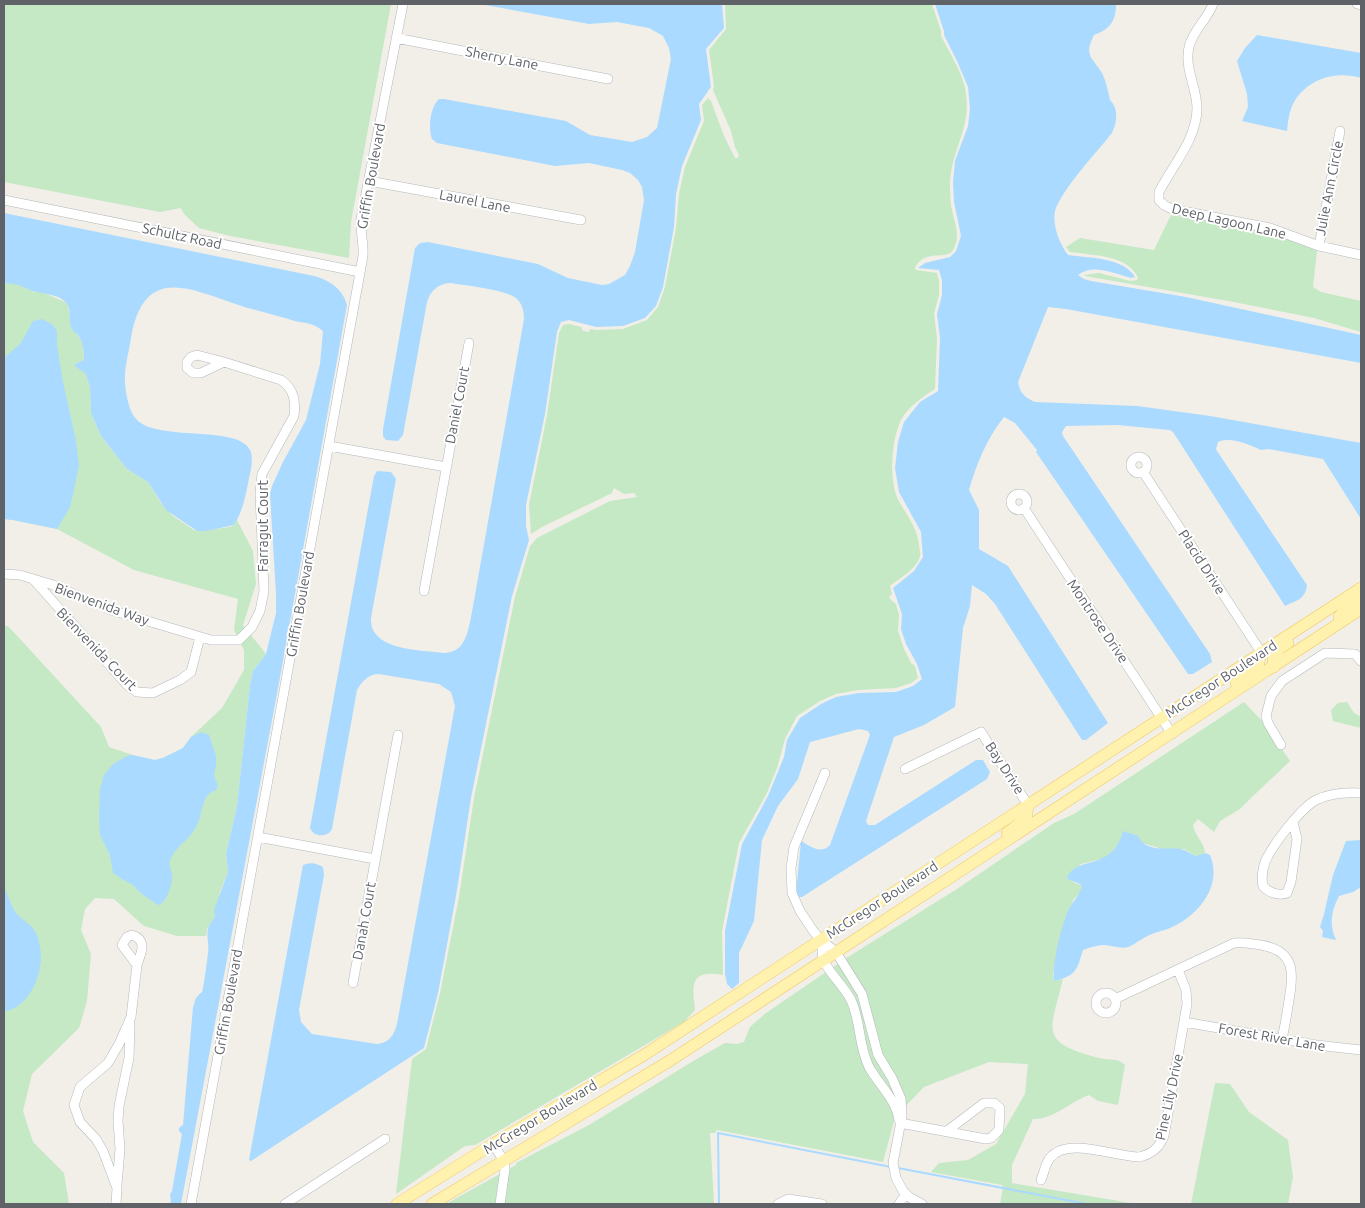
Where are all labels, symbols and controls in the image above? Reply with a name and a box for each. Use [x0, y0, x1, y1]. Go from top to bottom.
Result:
street label: Sherry Lane [464, 43, 540, 73]
street label: Griffin Boulevard [354, 122, 388, 230]
street label: Julie Ann Circle [1312, 139, 1346, 237]
street label: Laurel Lane [438, 186, 512, 216]
street label: Deep Lagoon Lane [1170, 200, 1288, 242]
street label: Schultz Road [141, 220, 223, 252]
street label: Daniel Court [442, 364, 472, 445]
street label: Farragut Court [255, 479, 271, 572]
street label: Placid Drive [1175, 527, 1229, 597]
street label: Griffin Boulevard [283, 550, 317, 658]
street label: Montrose Drive [1064, 576, 1132, 666]
street label: Bienvenida Way [53, 580, 152, 629]
street label: Bienvenida Court [54, 605, 141, 694]
street label: McGregor Boulevard [1162, 637, 1280, 721]
street label: Bay Drive [982, 739, 1028, 797]
street label: McGregor Boulevard [823, 858, 941, 942]
street label: Danah Court [349, 880, 379, 961]
street label: Griffin Boulevard [211, 948, 245, 1056]
street label: Forest River Lane [1217, 1020, 1327, 1054]
street label: Pine Lily Drive [1152, 1052, 1186, 1142]
street label: McGregor Boulevard [480, 1077, 600, 1157]

